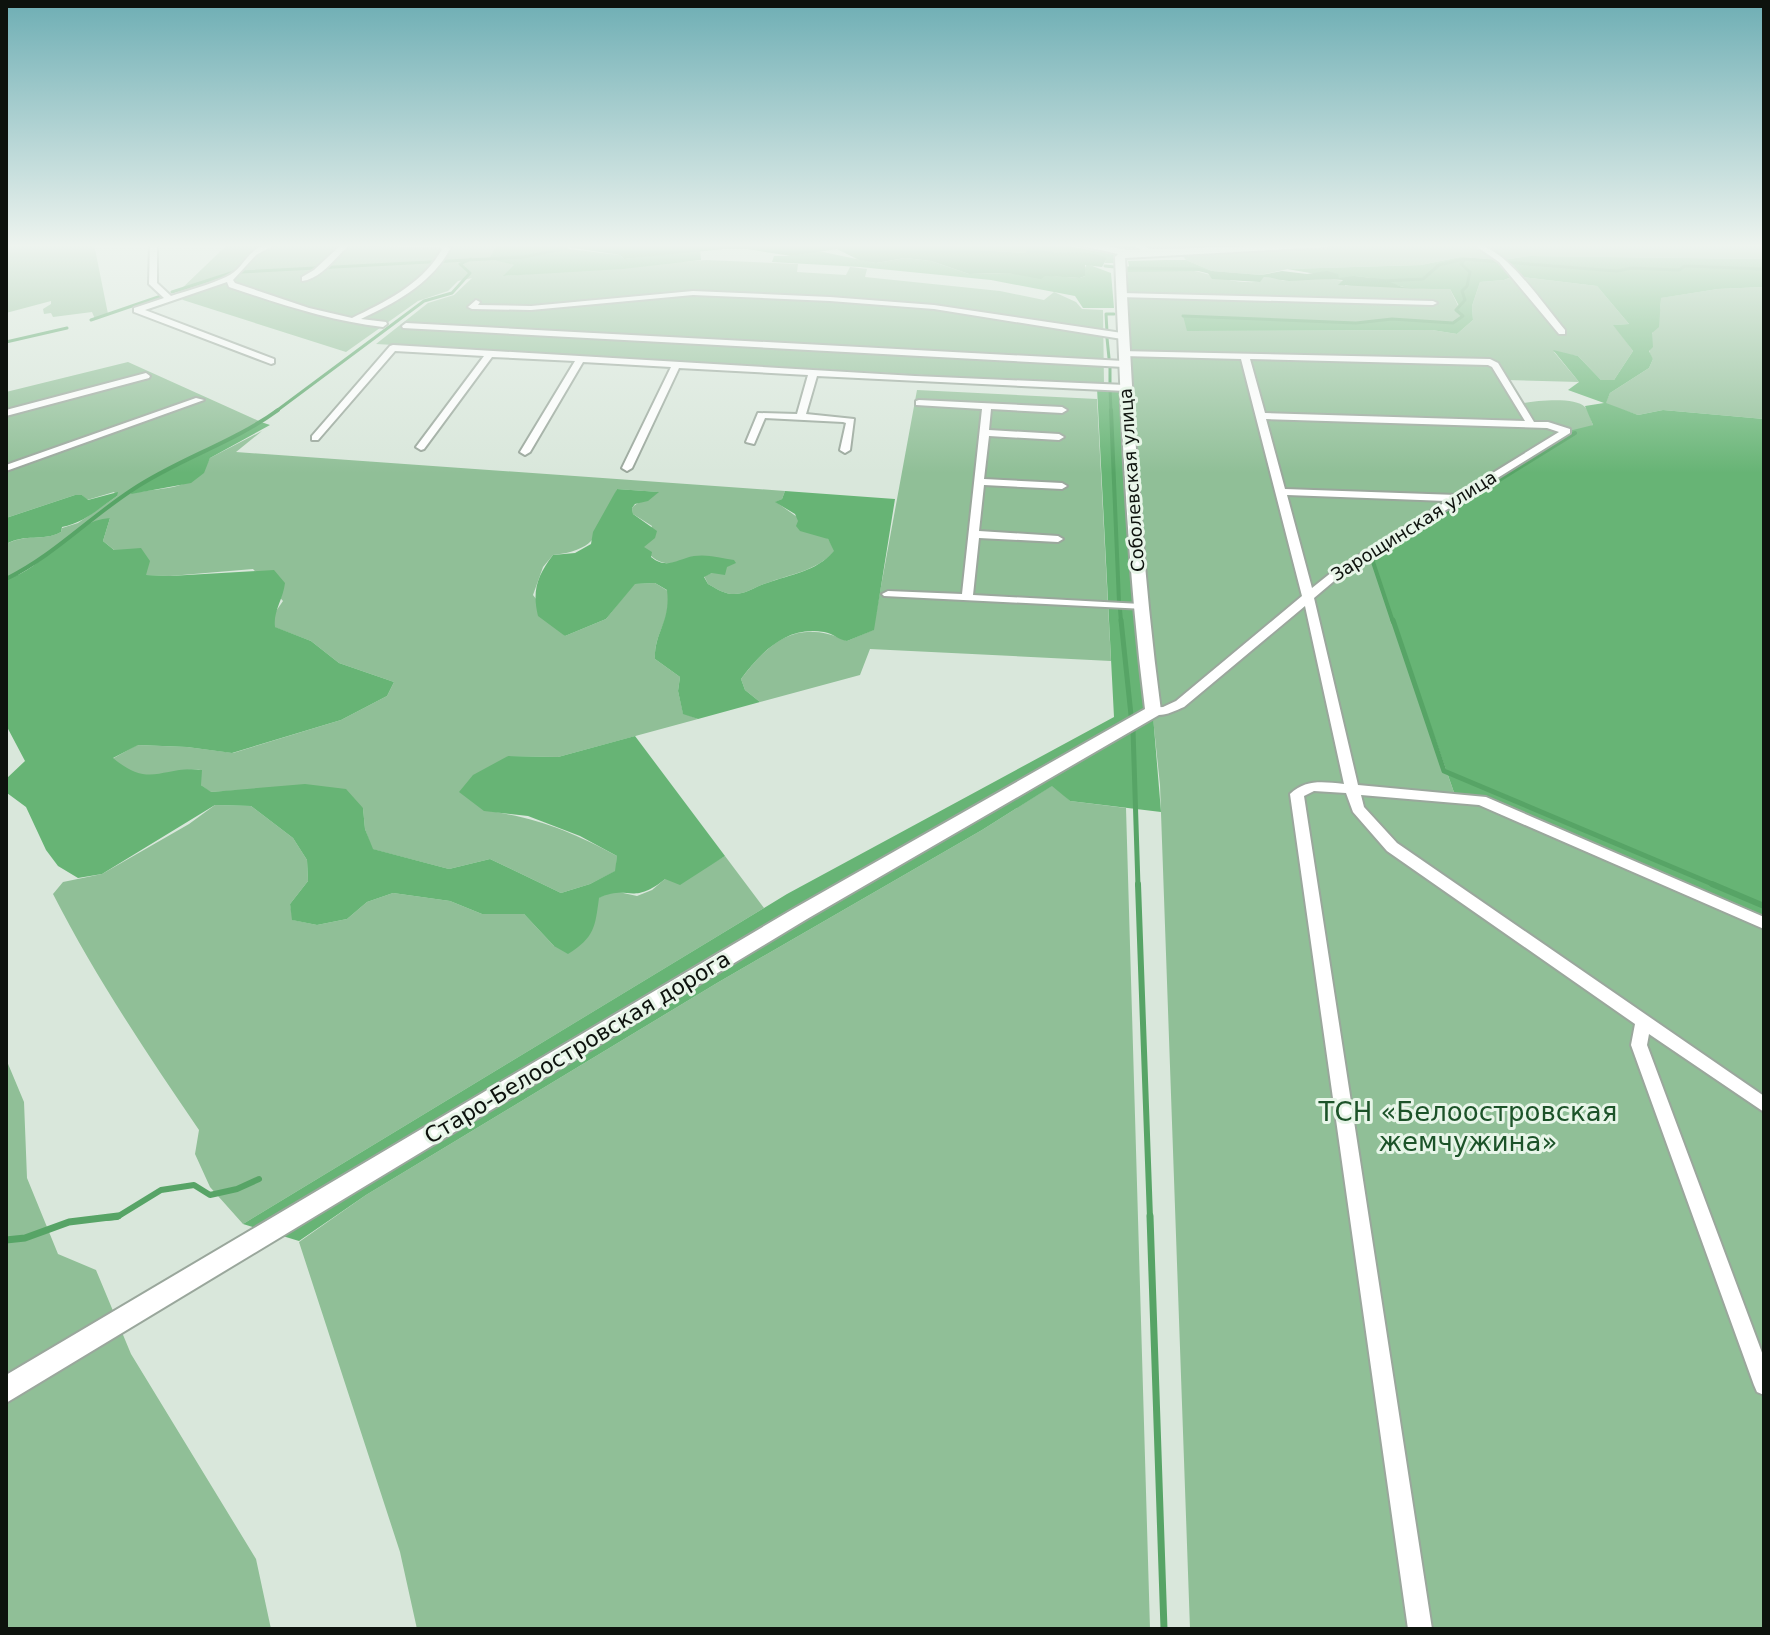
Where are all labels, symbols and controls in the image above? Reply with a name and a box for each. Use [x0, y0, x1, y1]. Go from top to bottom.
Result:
street label: Соболевская улица [1115, 387, 1148, 573]
street label: Зарощинская улица [1327, 466, 1500, 585]
street label: Старо-Белоостровская дорога [420, 946, 735, 1149]
park label: ТСН «Белоостровская жемчужина» [1318, 1097, 1617, 1157]

